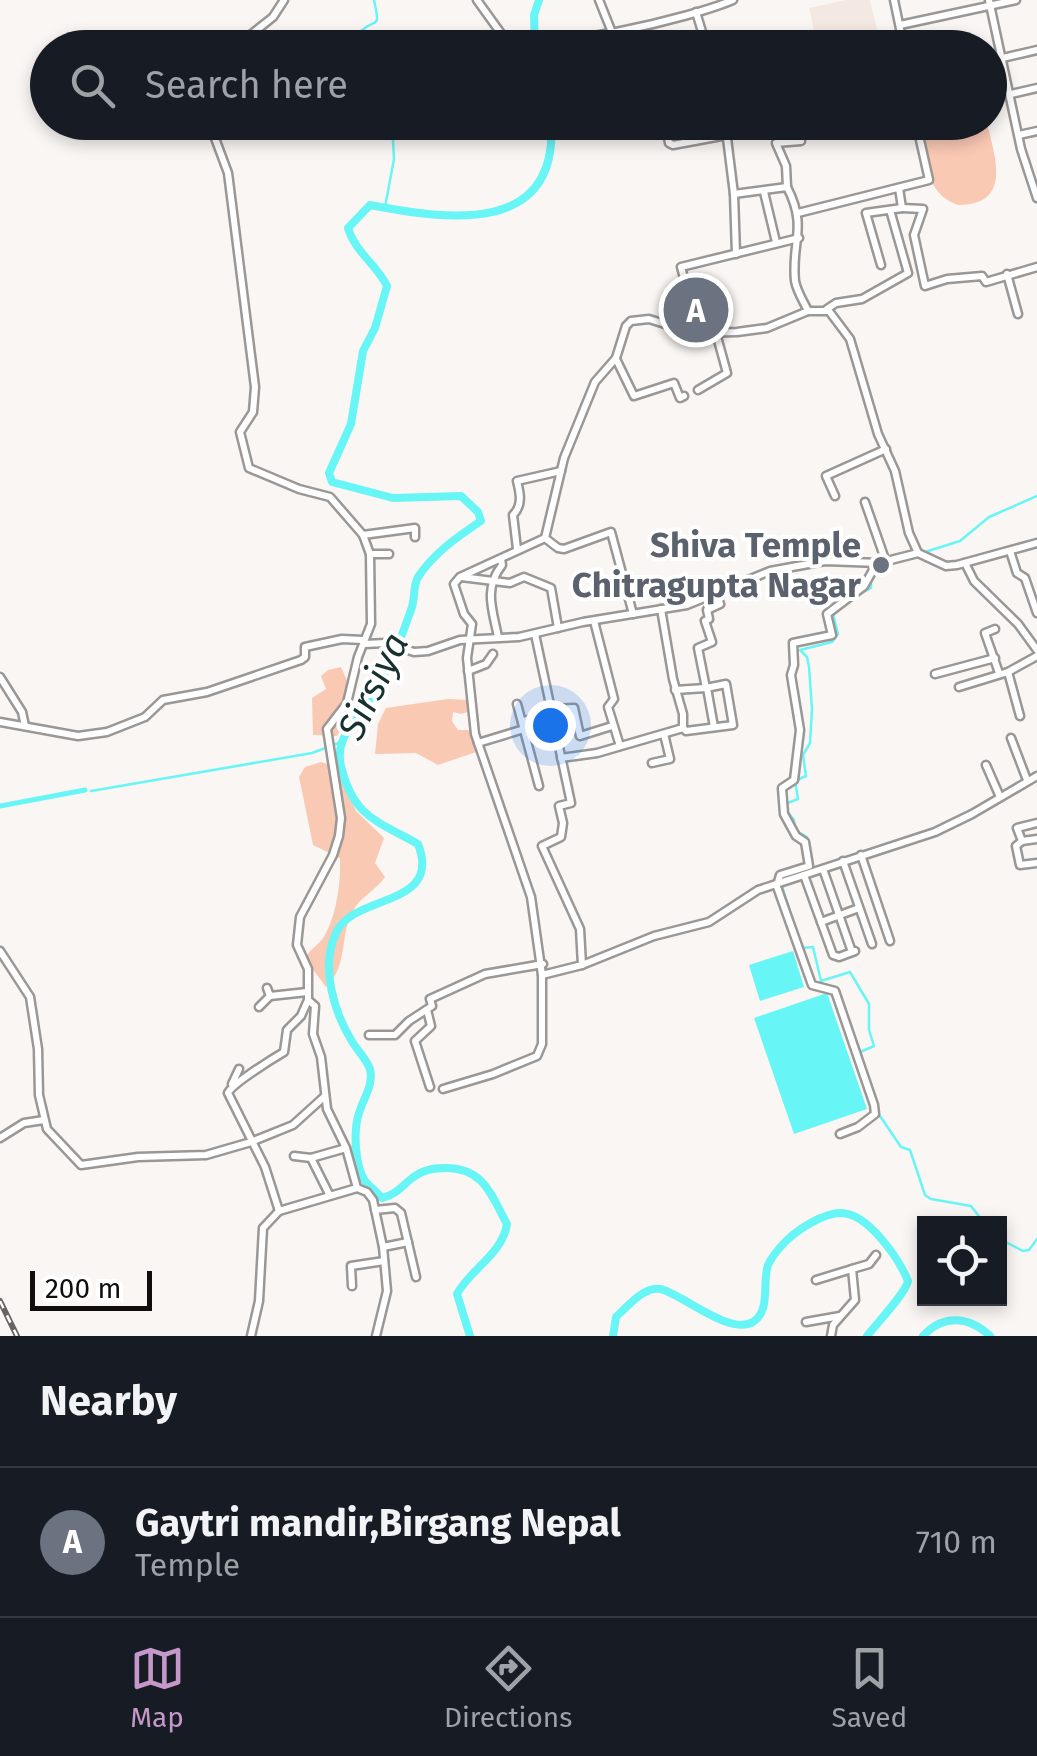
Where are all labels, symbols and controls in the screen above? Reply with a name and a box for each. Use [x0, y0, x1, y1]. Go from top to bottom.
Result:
search box [30, 30, 1007, 140]
icon: search [65, 58, 120, 113]
text: Search here [145, 62, 348, 108]
pin: A [664, 272, 728, 348]
place label: Shiva Temple Chitragupta Nagar [572, 524, 862, 606]
marker: Shiva Temple Chitragupta Nagar [870, 554, 892, 576]
water label: Sirsiya [327, 625, 418, 748]
your location [525, 700, 576, 751]
map controls [917, 1216, 1007, 1306]
button: locate [917, 1216, 1007, 1306]
scale bar [30, 1266, 152, 1310]
text: 200 m [45, 1272, 122, 1305]
text: Nearby [40, 1376, 177, 1426]
text: Gaytri mandir,Birgang Nepal [135, 1500, 621, 1546]
text: A [63, 1523, 82, 1561]
text: 710 m [916, 1523, 997, 1561]
text: Temple [135, 1546, 240, 1584]
tab: Map [130, 1641, 185, 1734]
tab: Directions [444, 1641, 572, 1734]
tab: Saved [832, 1641, 907, 1734]

